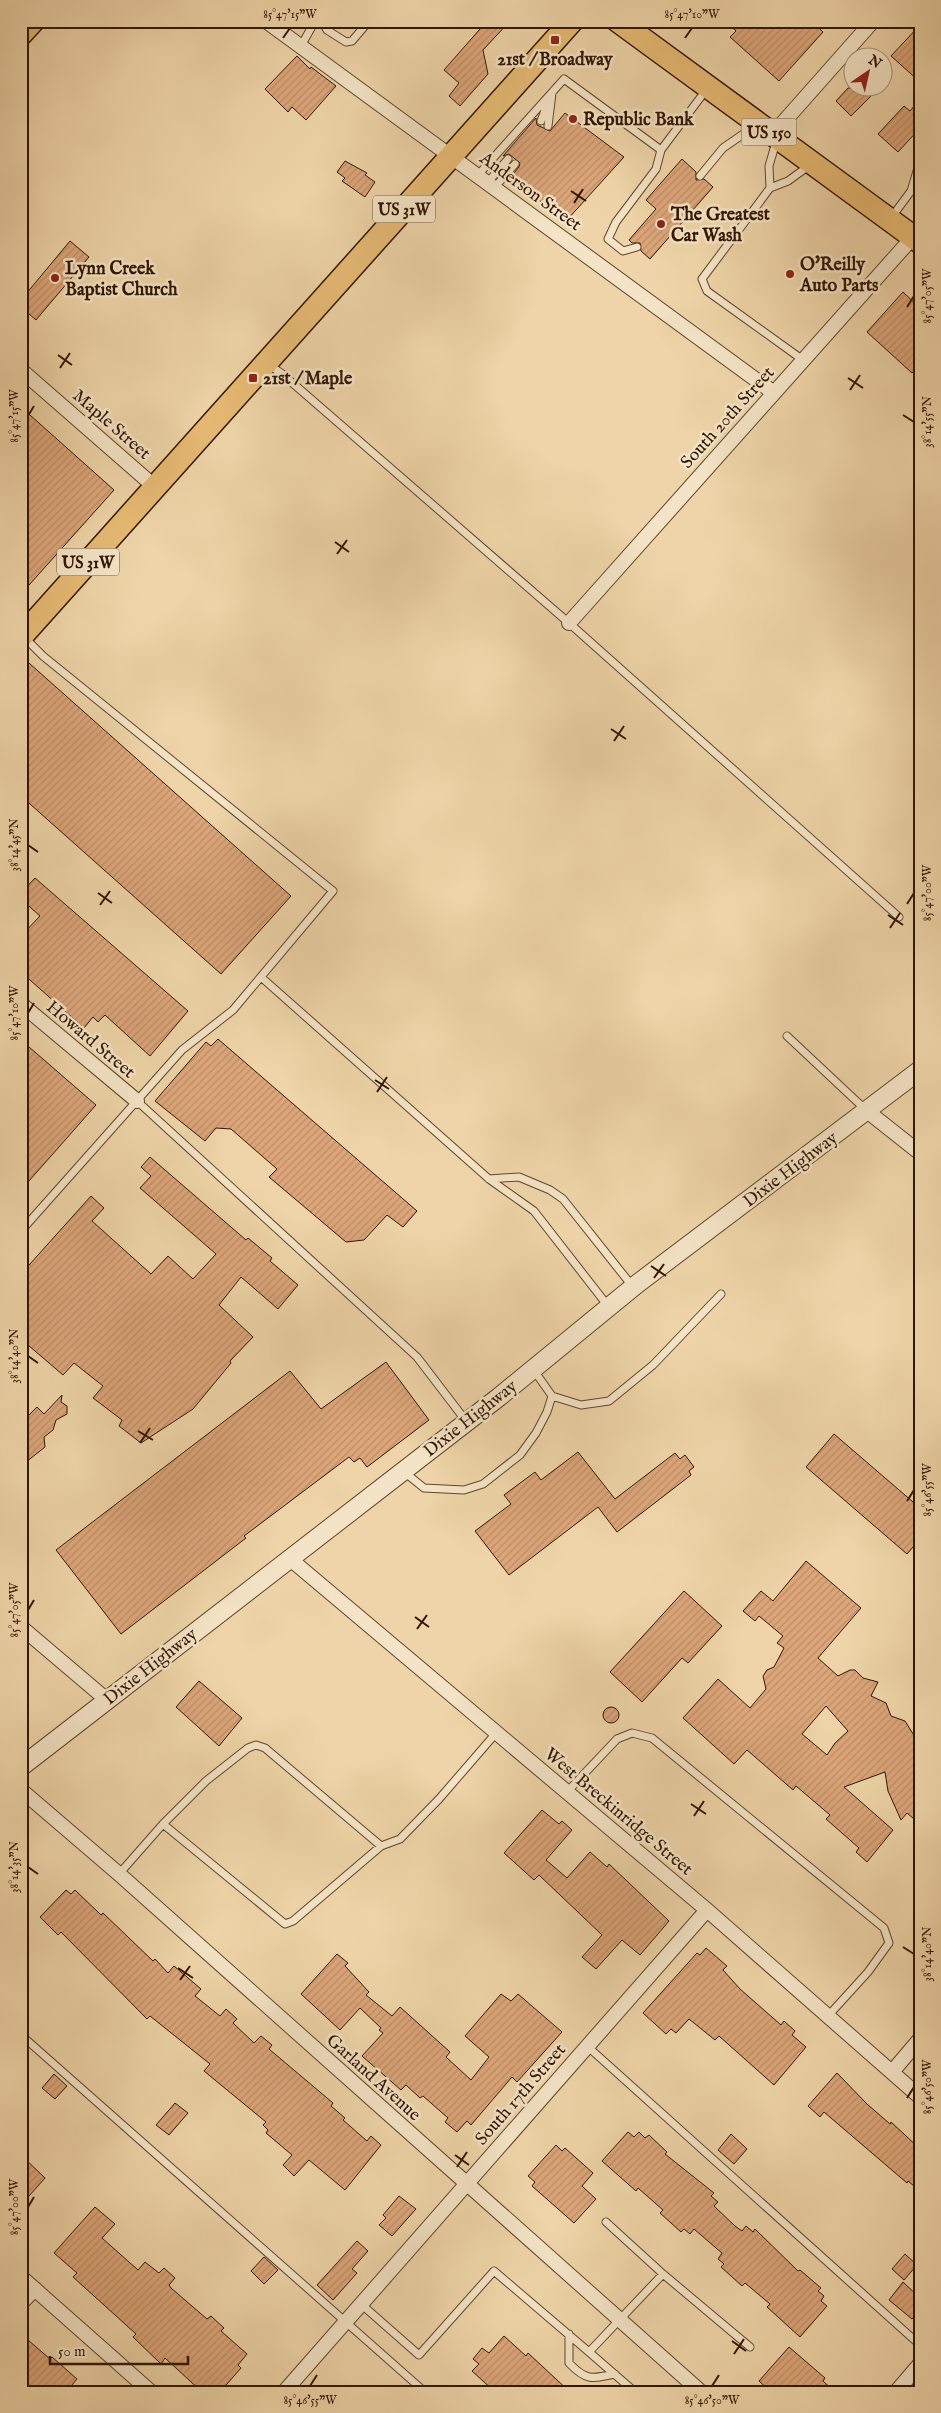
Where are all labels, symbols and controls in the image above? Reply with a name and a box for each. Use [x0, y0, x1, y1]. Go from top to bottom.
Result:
text: 85°47'15"W [263, 7, 317, 22]
text: 85°47'10"W [664, 7, 720, 22]
marker: 21st / Broadway [549, 34, 561, 46]
north arrow [844, 48, 894, 98]
place label: 21st / Broadway [497, 49, 614, 72]
text: N [864, 51, 885, 73]
place label: Republic Bank [583, 109, 695, 132]
marker: Republic Bank [567, 113, 579, 125]
road number: US 150 [742, 118, 796, 146]
street label: Anderson Street [474, 147, 586, 237]
road number: US 31W [373, 195, 435, 222]
place label: The Greatest Car Wash [670, 204, 771, 248]
marker: The Greatest Car Wash [655, 218, 667, 230]
place label: O'Reilly Auto Parts [799, 254, 879, 298]
place label: Lynn Creek Baptist Church [65, 258, 178, 302]
marker: O'Reilly Auto Parts [784, 268, 796, 280]
text: 85°47'05"W [920, 268, 935, 323]
marker: Lynn Creek Baptist Church [49, 272, 61, 284]
street label: South 20th Street [676, 362, 780, 474]
place label: 21st / Maple [263, 368, 353, 391]
marker: 21st / Maple [247, 372, 259, 384]
street label: Maple Street [67, 385, 155, 465]
text: 85°47'15"W [7, 389, 22, 443]
text: 38°14'55"N [920, 396, 935, 448]
road number: US 31W [57, 548, 119, 576]
text: 38°14'45"N [7, 818, 22, 872]
text: 85°47'00"W [920, 864, 935, 921]
text: 85°47'10"W [7, 985, 22, 1041]
street label: Howard Street [41, 996, 139, 1084]
street label: Dixie Highway [739, 1127, 843, 1213]
text: 38°14'40"N [7, 1328, 22, 1383]
street label: Dixie Highway [419, 1375, 522, 1463]
text: 85°46'55"W [920, 1463, 935, 1517]
text: 85°47'05"W [7, 1582, 22, 1637]
street label: Dixie Highway [99, 1623, 202, 1711]
street label: West Breckinridge Street [539, 1743, 697, 1881]
text: 38°14'35"N [7, 1840, 22, 1893]
text: 38°14'40"N [920, 1926, 935, 1981]
street label: Garland Avenue [321, 2030, 425, 2127]
street label: South 17th Street [471, 2039, 572, 2151]
text: 85°46'50"W [920, 2059, 935, 2114]
text: 85°47'00"W [7, 2178, 22, 2235]
scale bar [50, 2333, 188, 2365]
text: 50 m [58, 2342, 86, 2361]
text: 85°46'55"W [283, 2393, 337, 2408]
text: 85°46'50"W [685, 2393, 740, 2408]

